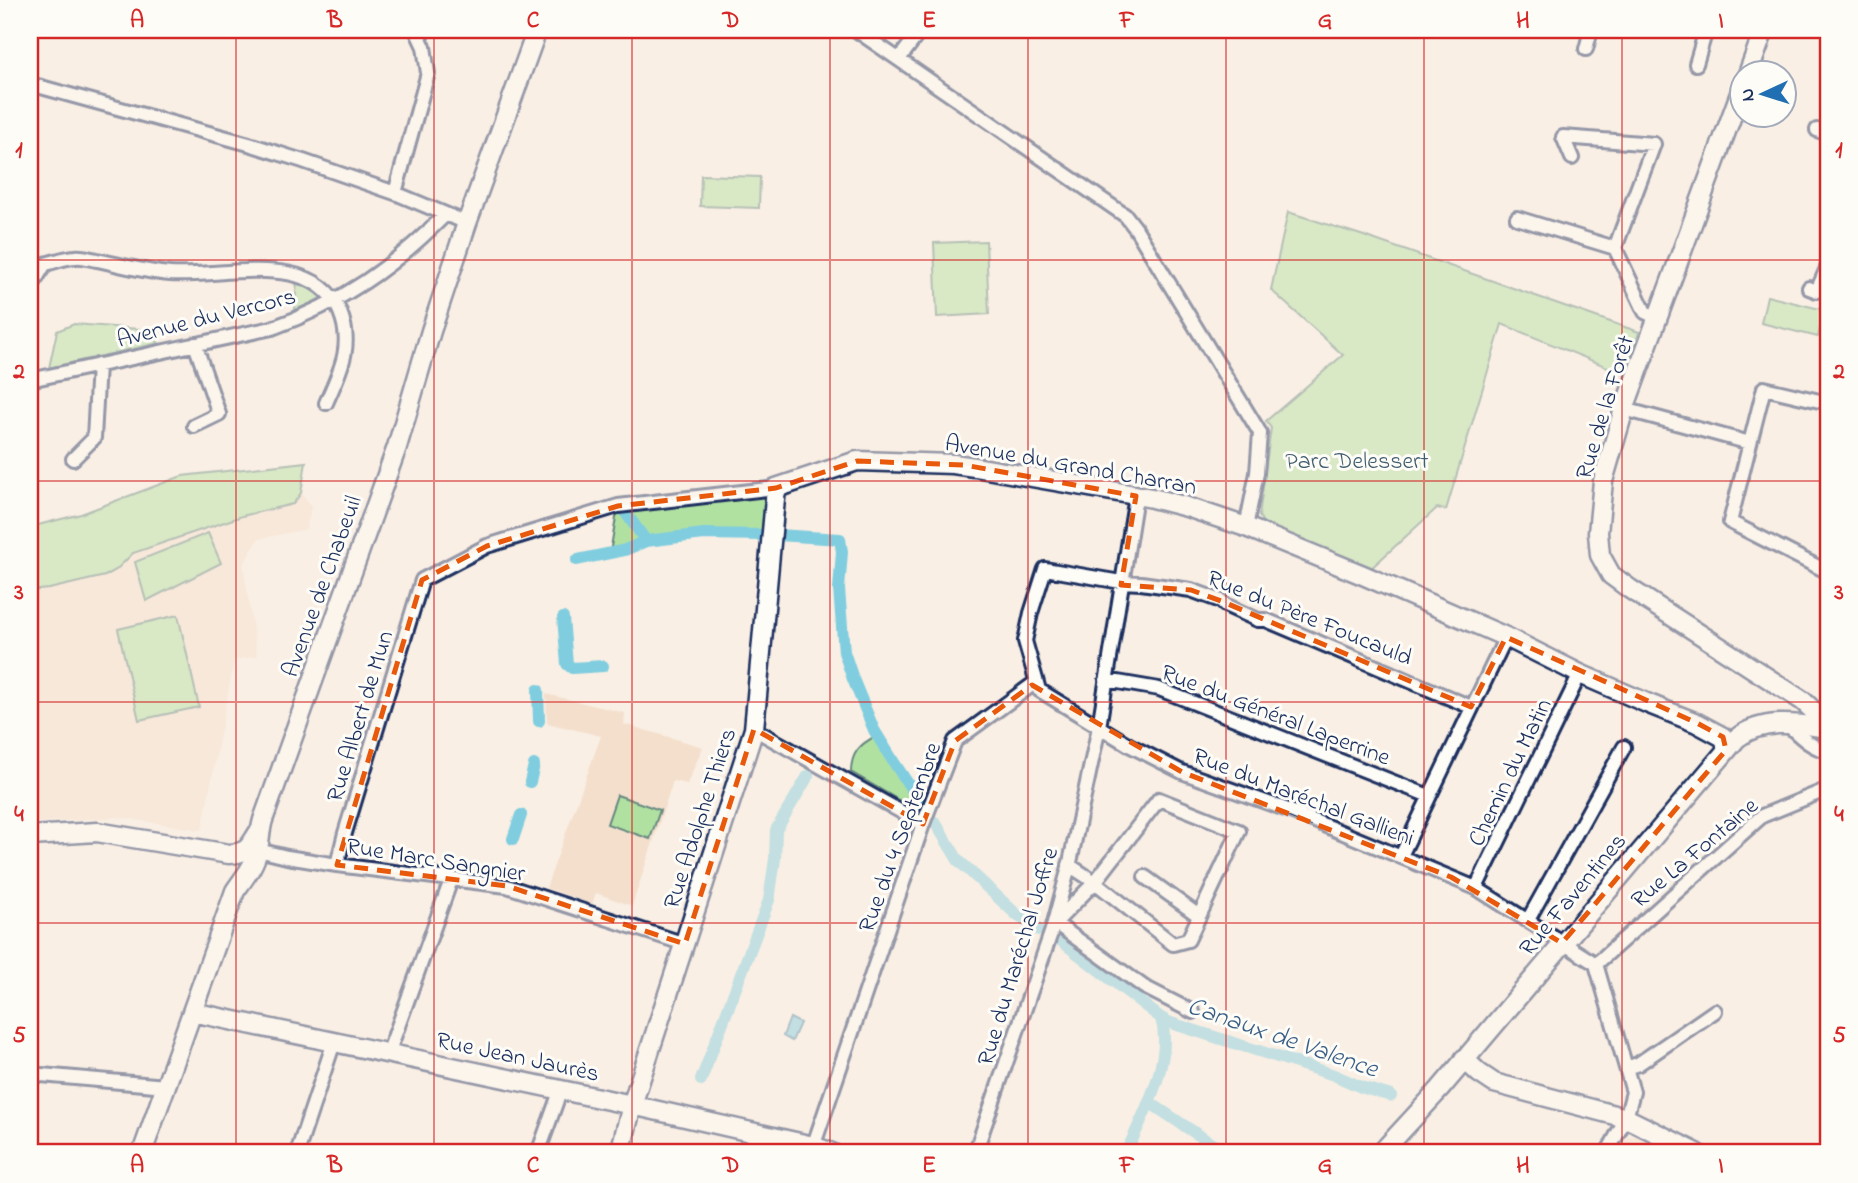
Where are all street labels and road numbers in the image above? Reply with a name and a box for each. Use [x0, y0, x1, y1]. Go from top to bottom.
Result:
street label: Avenue du Vercors [114, 280, 300, 359]
street label: Rue de la Forêt [1568, 331, 1645, 484]
street label: Avenue du Grand Charran [942, 427, 1199, 506]
street label: Avenue de Chabeuil [274, 491, 372, 683]
street label: Rue du Père Foucauld [1201, 562, 1417, 677]
street label: Rue Albert de Mun [319, 627, 404, 807]
street label: Rue du Général Laperrine [1155, 656, 1395, 776]
street label: Chemin du Matin [1460, 693, 1562, 853]
street label: Rue Adolphe Thiers [656, 724, 747, 914]
street label: Rue du 4 Septembre [851, 738, 952, 938]
street label: Rue du Maréchal Gallieni [1187, 740, 1419, 857]
street label: Rue La Fontaine [1624, 790, 1767, 918]
street label: Rue Faventines [1512, 826, 1636, 965]
street label: Rue Marc Sangnier [344, 830, 528, 893]
street label: Rue du Maréchal Joffre [970, 843, 1069, 1070]
street label: Rue Jean Jaurès [433, 1024, 602, 1093]

